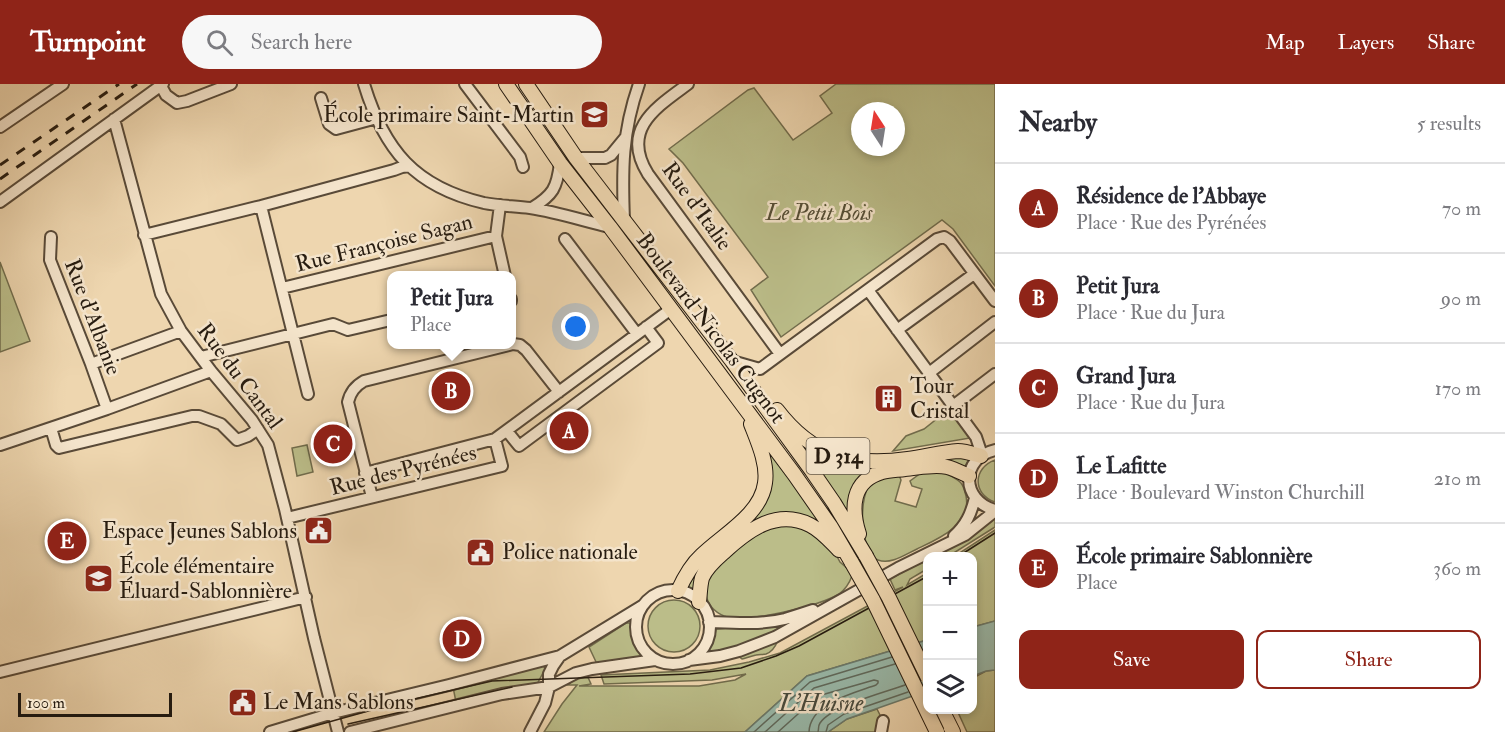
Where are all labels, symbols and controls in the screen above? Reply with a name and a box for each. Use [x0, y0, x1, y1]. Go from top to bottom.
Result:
search box [182, 15, 602, 69]
text: Turnpoint [30, 25, 146, 60]
icon: search [203, 26, 236, 59]
text: Search here [251, 28, 352, 56]
text: Map [1265, 29, 1305, 56]
text: Layers [1338, 29, 1394, 56]
text: Share [1427, 29, 1475, 56]
school or university icon: École primaire Saint-Martin [579, 99, 611, 131]
place label: École primaire Saint-Martin [323, 100, 574, 130]
north arrow [851, 102, 905, 156]
text: Nearby [1019, 107, 1097, 139]
text: 5 results [1417, 111, 1481, 136]
street label: Rue d'Italie [656, 156, 738, 256]
text: Résidence de l'Abbaye [1076, 182, 1266, 210]
text: A [1032, 196, 1045, 221]
text: 70 m [1442, 196, 1481, 221]
park label: Le Petit Bois [765, 199, 873, 227]
street label: Rue Françoise Sagan [293, 207, 475, 279]
text: Place · Rue des Pyrénées [1076, 210, 1266, 235]
street label: Boulevard Nicolas Cugnot [630, 227, 792, 429]
street label: Rue d'Albanie [58, 255, 128, 379]
popup [387, 271, 516, 349]
text: Petit Jura [1076, 272, 1159, 300]
text: Petit Jura [410, 284, 493, 312]
text: B [1032, 286, 1045, 311]
text: 90 m [1441, 286, 1481, 311]
text: Place · Rue du Jura [1076, 300, 1225, 325]
text: Place [410, 312, 451, 337]
your location [561, 312, 590, 341]
street label: Rue du Cantal [191, 317, 289, 435]
text: Grand Jura [1076, 362, 1176, 390]
pin: B [432, 368, 470, 414]
place label: Tour Cristal [910, 372, 970, 425]
text: C [1031, 376, 1046, 401]
text: 170 m [1435, 376, 1481, 401]
building icon: Tour Cristal [873, 383, 905, 415]
text: Place · Rue du Jura [1076, 390, 1225, 415]
pin: A [550, 408, 588, 454]
pin: C [314, 422, 352, 466]
street label: Rue des Pyrénées [327, 438, 479, 502]
road number: D 314 [806, 438, 870, 474]
text: Le Lafitte [1076, 452, 1166, 480]
text: D [1030, 466, 1047, 491]
text: 210 m [1434, 466, 1481, 491]
text: Place · Boulevard Winston Churchill [1076, 480, 1365, 505]
public building icon: Espace Jeunes Sablons [302, 515, 334, 547]
place label: Espace Jeunes Sablons [102, 517, 297, 546]
pin: E [48, 518, 86, 564]
public building icon: Police nationale [465, 536, 497, 568]
place label: Police nationale [502, 538, 638, 566]
text: École primaire Sablonnière [1076, 542, 1313, 570]
place label: École élémentaire Éluard-Sablonnière [119, 551, 292, 605]
map controls [923, 552, 977, 714]
button: + [923, 552, 977, 606]
text: E [1031, 556, 1046, 581]
text: 360 m [1433, 556, 1481, 581]
school or university icon: École élémentaire Éluard-Sablonnière [82, 563, 114, 595]
text: Place [1076, 570, 1117, 595]
button: − [923, 606, 977, 660]
pin: D [442, 616, 482, 662]
button: Save [1019, 630, 1244, 689]
button: Share [1256, 630, 1481, 689]
button: layers [923, 660, 977, 714]
public building icon: Le Mans Sablons [226, 686, 258, 718]
place label: Le Mans Sablons [263, 688, 413, 716]
water label: L'Huisne [778, 688, 864, 719]
scale bar [18, 690, 172, 718]
text: 100 m [27, 693, 65, 713]

